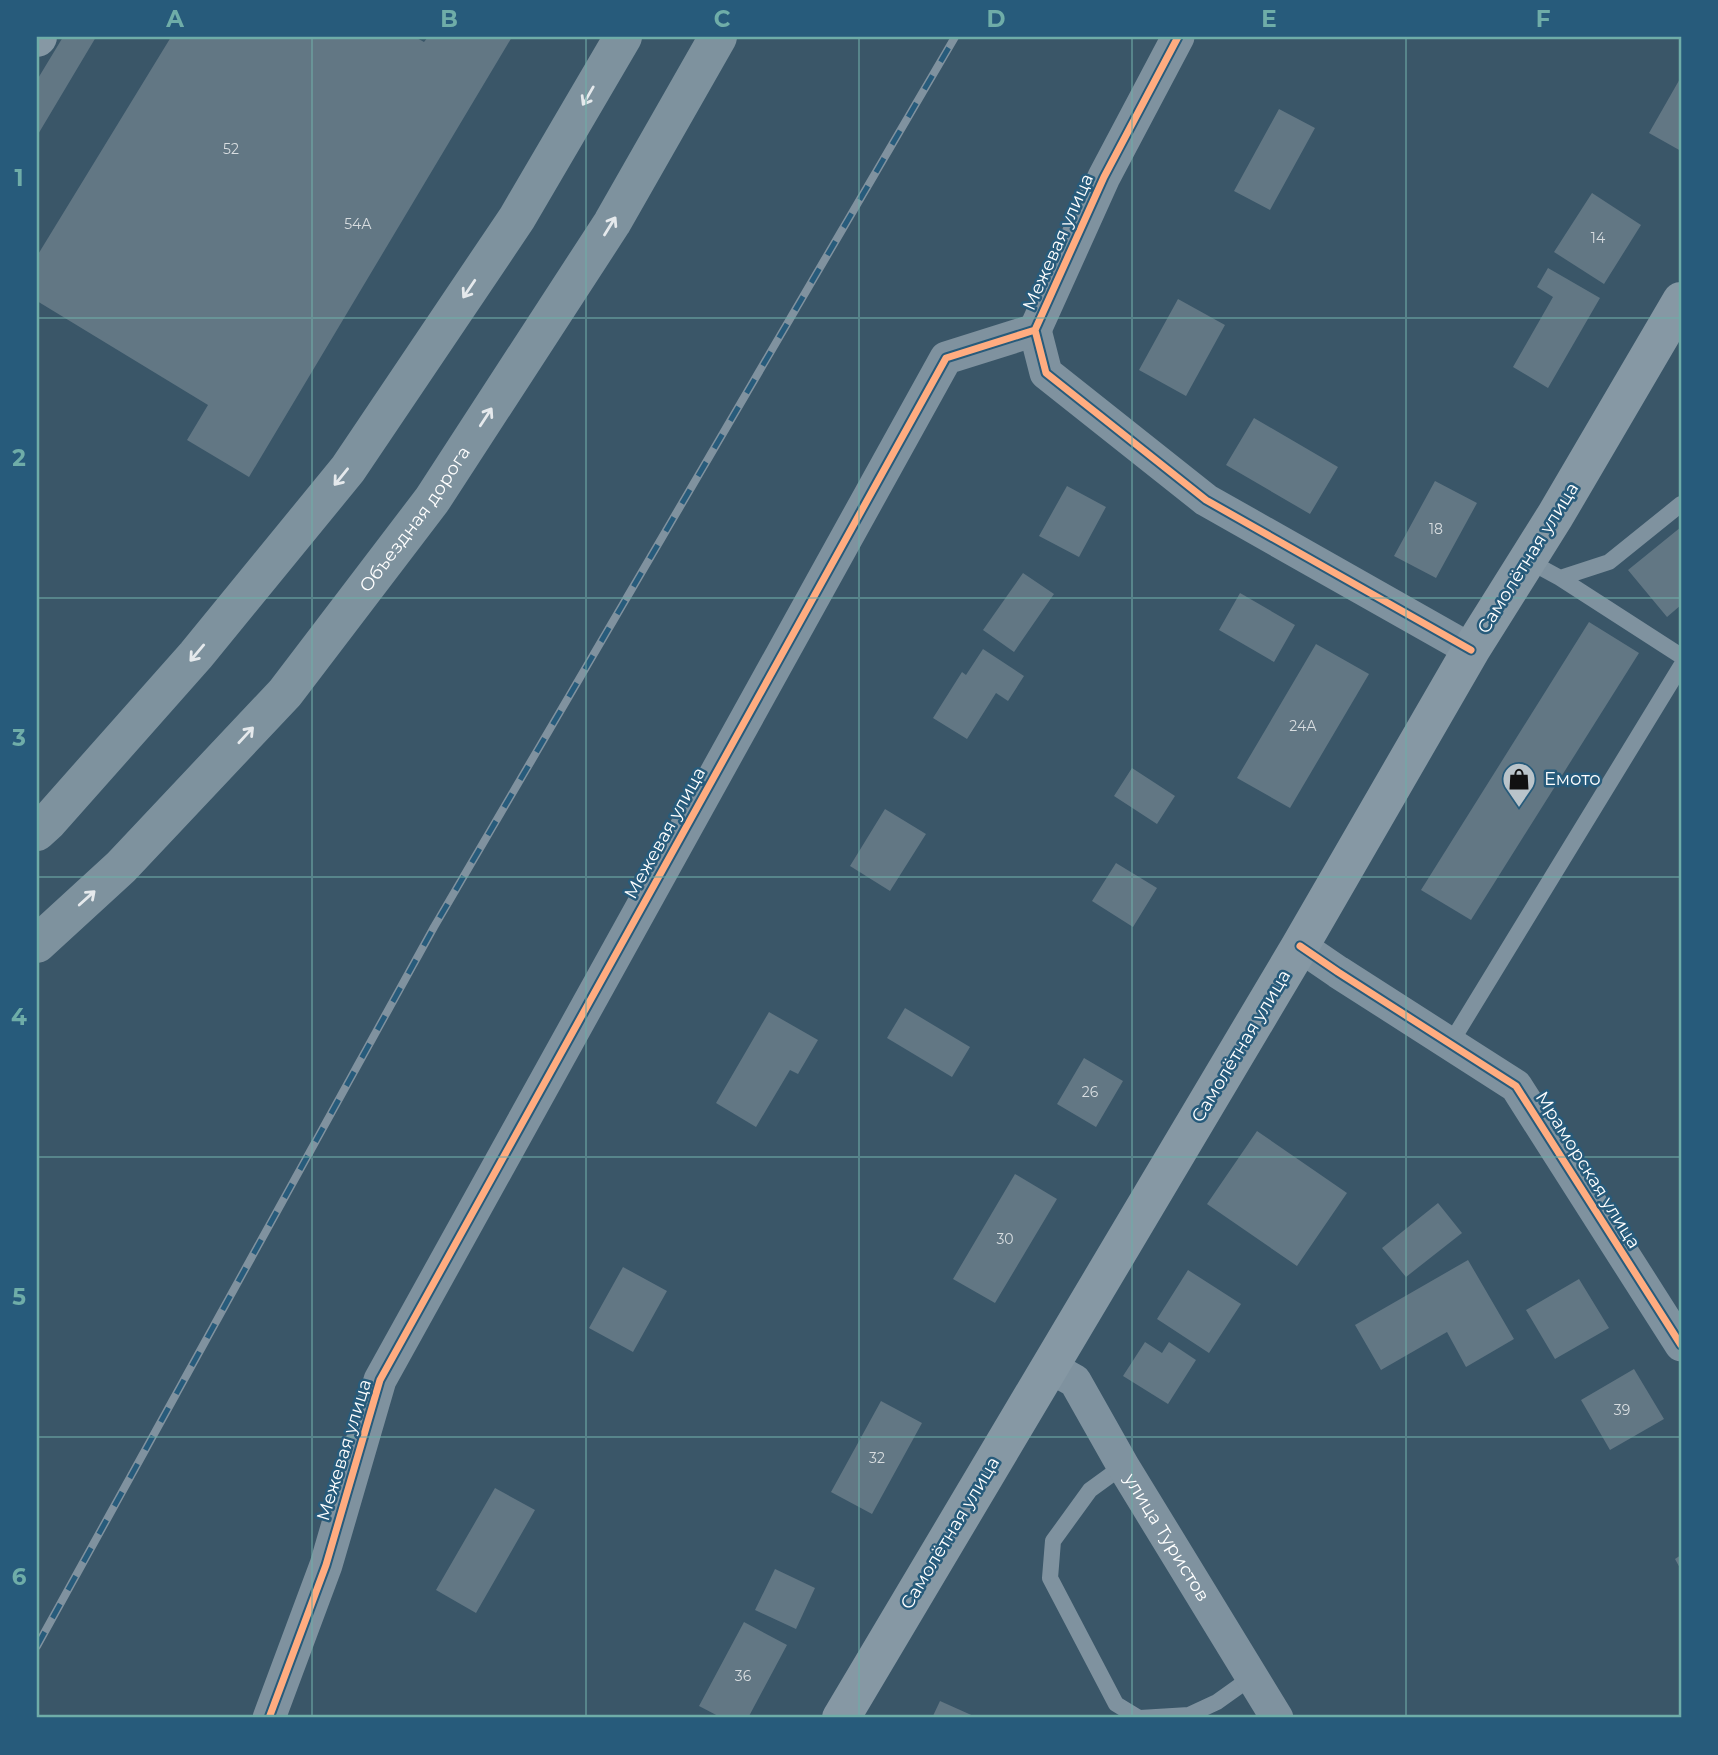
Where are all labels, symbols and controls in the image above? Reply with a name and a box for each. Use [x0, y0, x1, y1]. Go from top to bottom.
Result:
text: A [165, 5, 184, 33]
text: B [440, 5, 458, 33]
text: C [714, 5, 731, 33]
text: D [987, 5, 1006, 33]
text: E [1261, 5, 1277, 33]
text: F [1536, 5, 1551, 33]
one-way arrow [581, 85, 595, 105]
house number: 52 [223, 140, 239, 158]
text: 1 [14, 164, 24, 192]
street label: Межевая улица [1018, 170, 1098, 314]
house number: 54А [344, 215, 372, 233]
one-way arrow [604, 217, 618, 237]
house number: 14 [1591, 229, 1606, 247]
one-way arrow [462, 279, 476, 298]
one-way arrow [479, 408, 494, 427]
street label: Объездная дорога [355, 442, 475, 597]
text: 2 [12, 444, 26, 472]
one-way arrow [333, 468, 349, 486]
street label: Самолётная улица [1473, 478, 1583, 638]
house number: 18 [1429, 520, 1443, 538]
one-way arrow [189, 644, 205, 662]
house number: 24А [1289, 717, 1317, 735]
text: 3 [11, 724, 26, 752]
one-way arrow [237, 727, 254, 744]
shop icon: Емото [1500, 760, 1538, 809]
street label: Межевая улица [620, 763, 710, 903]
place label: Емото [1544, 768, 1601, 790]
one-way arrow [78, 889, 95, 906]
street label: Самолётная улица [1187, 966, 1295, 1126]
text: 4 [11, 1003, 27, 1031]
house number: 26 [1082, 1083, 1099, 1101]
street label: Мраморская улица [1531, 1087, 1645, 1253]
house number: 30 [996, 1230, 1014, 1248]
text: 5 [12, 1283, 26, 1311]
street label: Межевая улица [312, 1376, 376, 1524]
house number: 39 [1614, 1401, 1630, 1419]
house number: 32 [869, 1449, 885, 1467]
street label: Самолётная улица [896, 1453, 1004, 1613]
street label: улица Туристов [1119, 1468, 1214, 1606]
text: 6 [12, 1563, 27, 1591]
house number: 36 [735, 1667, 752, 1685]

